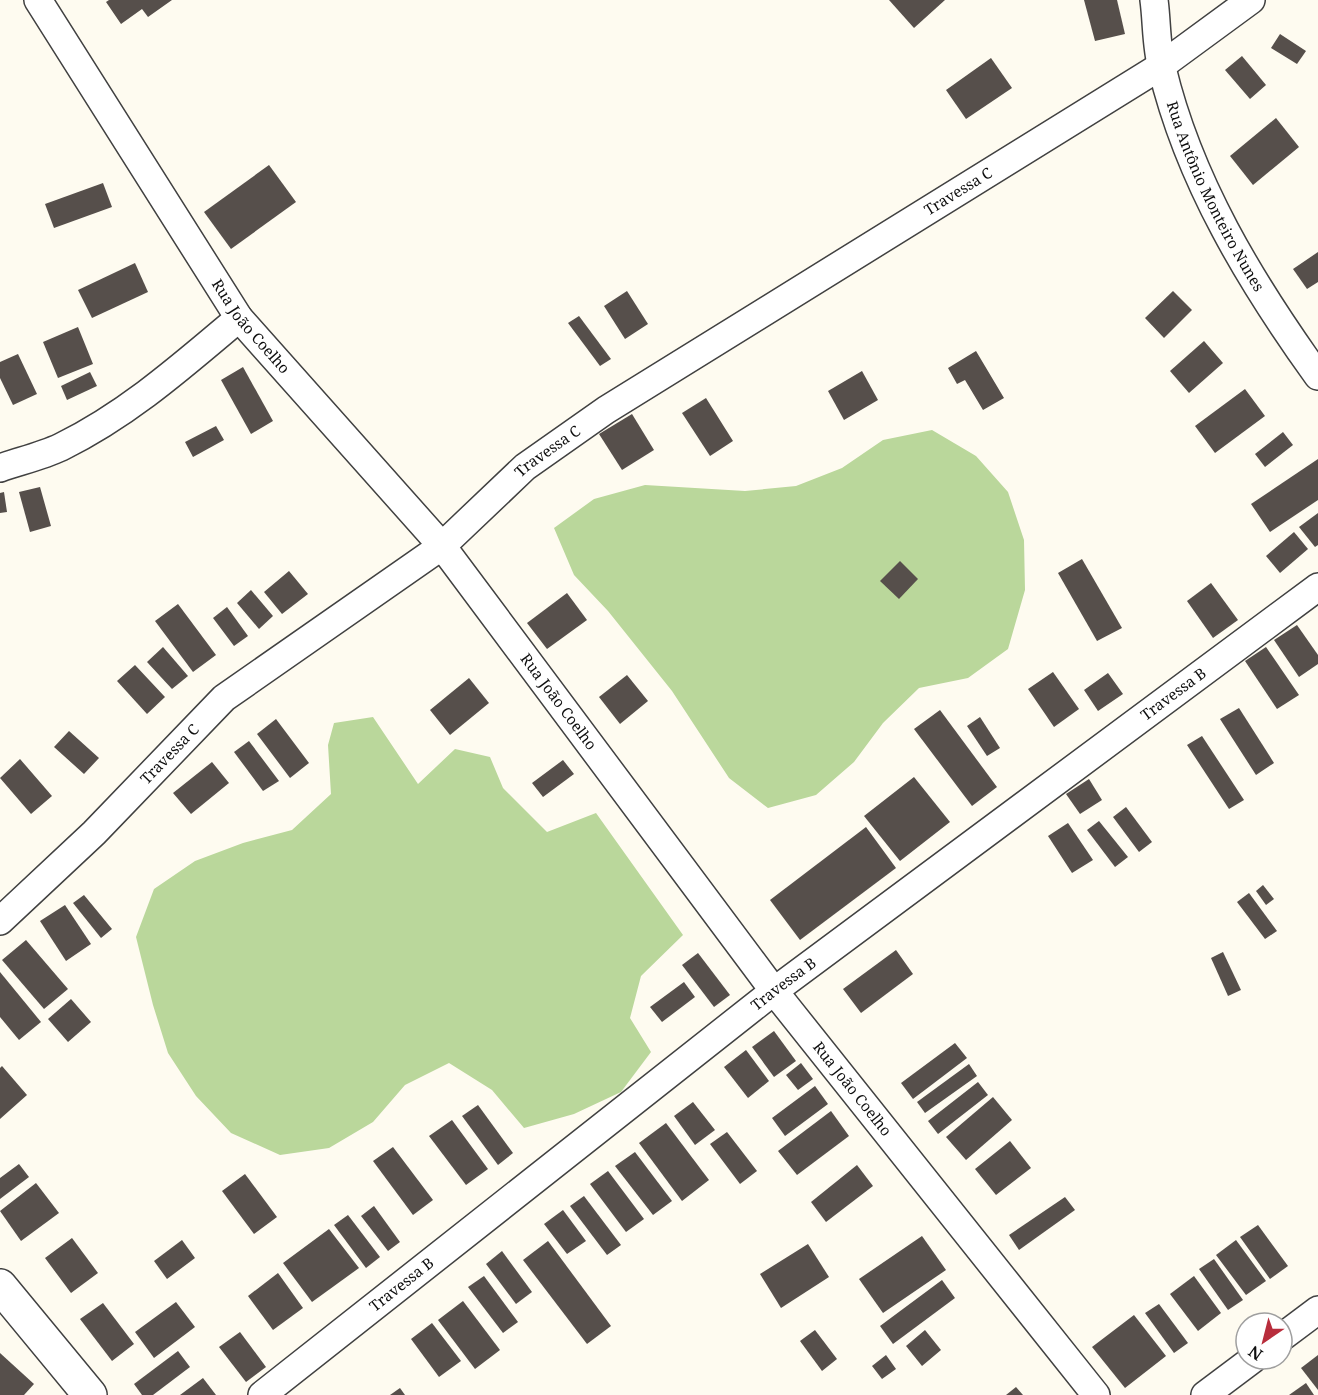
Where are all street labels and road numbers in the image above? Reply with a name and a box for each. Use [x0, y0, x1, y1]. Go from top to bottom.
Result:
street label: Rua Antônio Monteiro Nunes [1163, 99, 1269, 295]
street label: Travessa C [920, 162, 995, 219]
street label: Rua João Coelho [208, 275, 295, 377]
street label: Travessa C [510, 420, 584, 481]
street label: Rua João Coelho [517, 649, 602, 754]
street label: Travessa B [1136, 662, 1210, 724]
street label: Travessa C [135, 719, 203, 788]
street label: Travessa B [746, 952, 820, 1015]
street label: Rua João Coelho [809, 1037, 897, 1140]
street label: Travessa B [365, 1252, 437, 1316]

